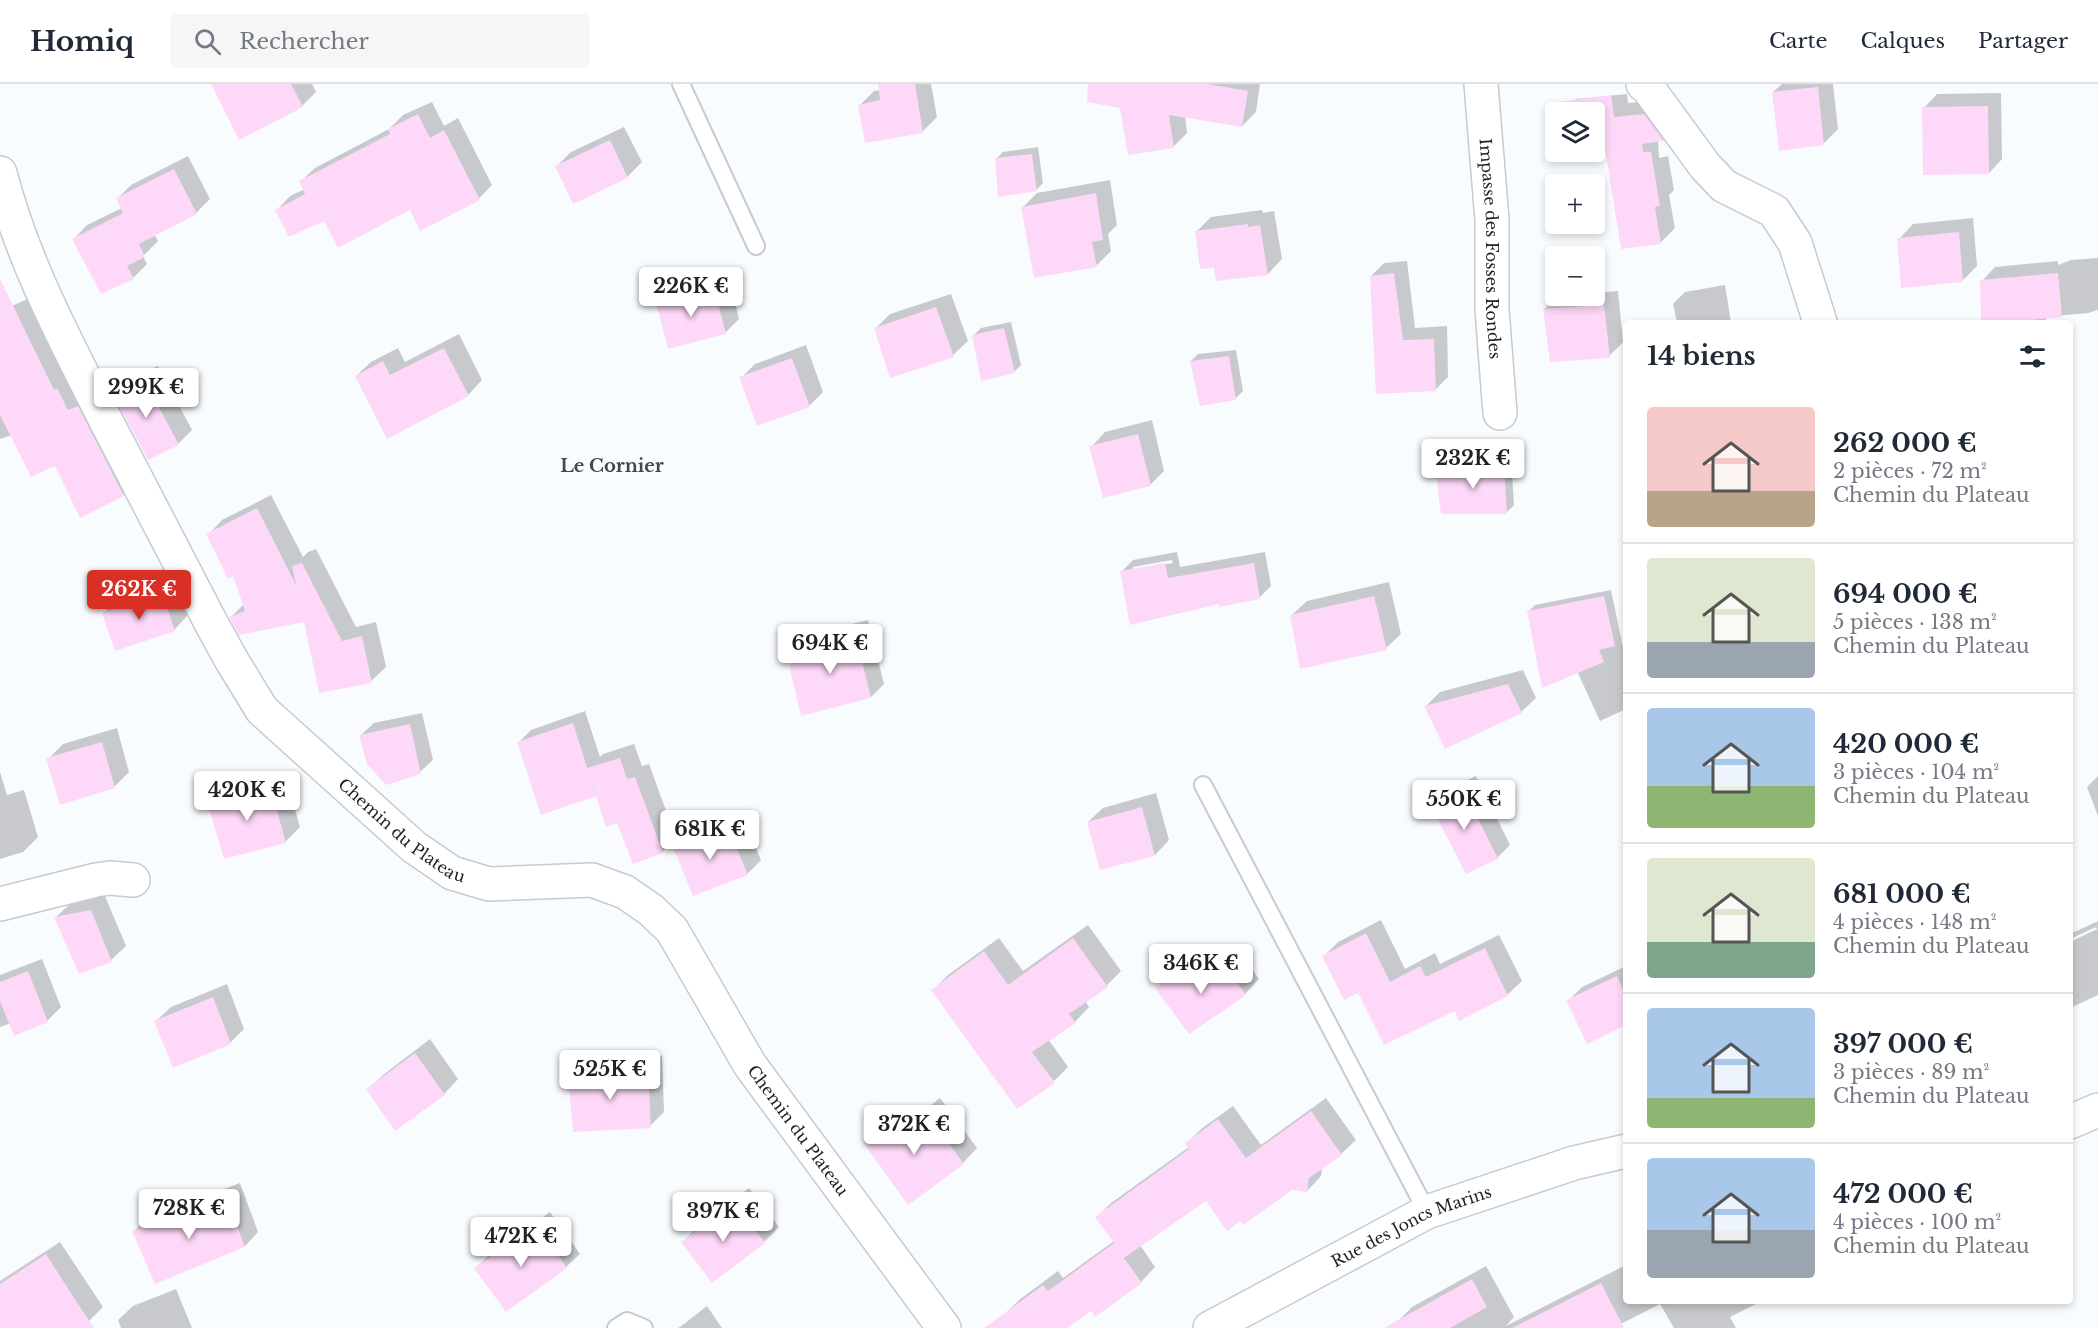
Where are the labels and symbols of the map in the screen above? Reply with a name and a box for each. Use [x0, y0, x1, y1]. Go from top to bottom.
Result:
street label: Impasse des Fosses Rondes [1475, 138, 1506, 360]
pin: 226K € [642, 267, 740, 318]
pin: 299K € [97, 368, 195, 419]
pin: 232K € [1424, 439, 1522, 490]
district label: Le Cornier [560, 455, 664, 477]
pin: 262K € [90, 570, 188, 621]
pin: 694K € [781, 624, 879, 675]
pin: 420K € [198, 771, 296, 822]
street label: Chemin du Plateau [334, 774, 468, 886]
pin: 550K € [1415, 780, 1513, 831]
pin: 681K € [661, 810, 759, 861]
pin: 346K € [1152, 944, 1250, 995]
pin: 525K € [561, 1050, 659, 1101]
street label: Chemin du Plateau [743, 1061, 853, 1200]
pin: 372K € [865, 1105, 963, 1156]
street label: Rue des Joncs Marins [1328, 1181, 1494, 1271]
pin: 728K € [140, 1189, 238, 1240]
pin: 397K € [674, 1192, 772, 1243]
pin: 472K € [472, 1217, 570, 1268]

